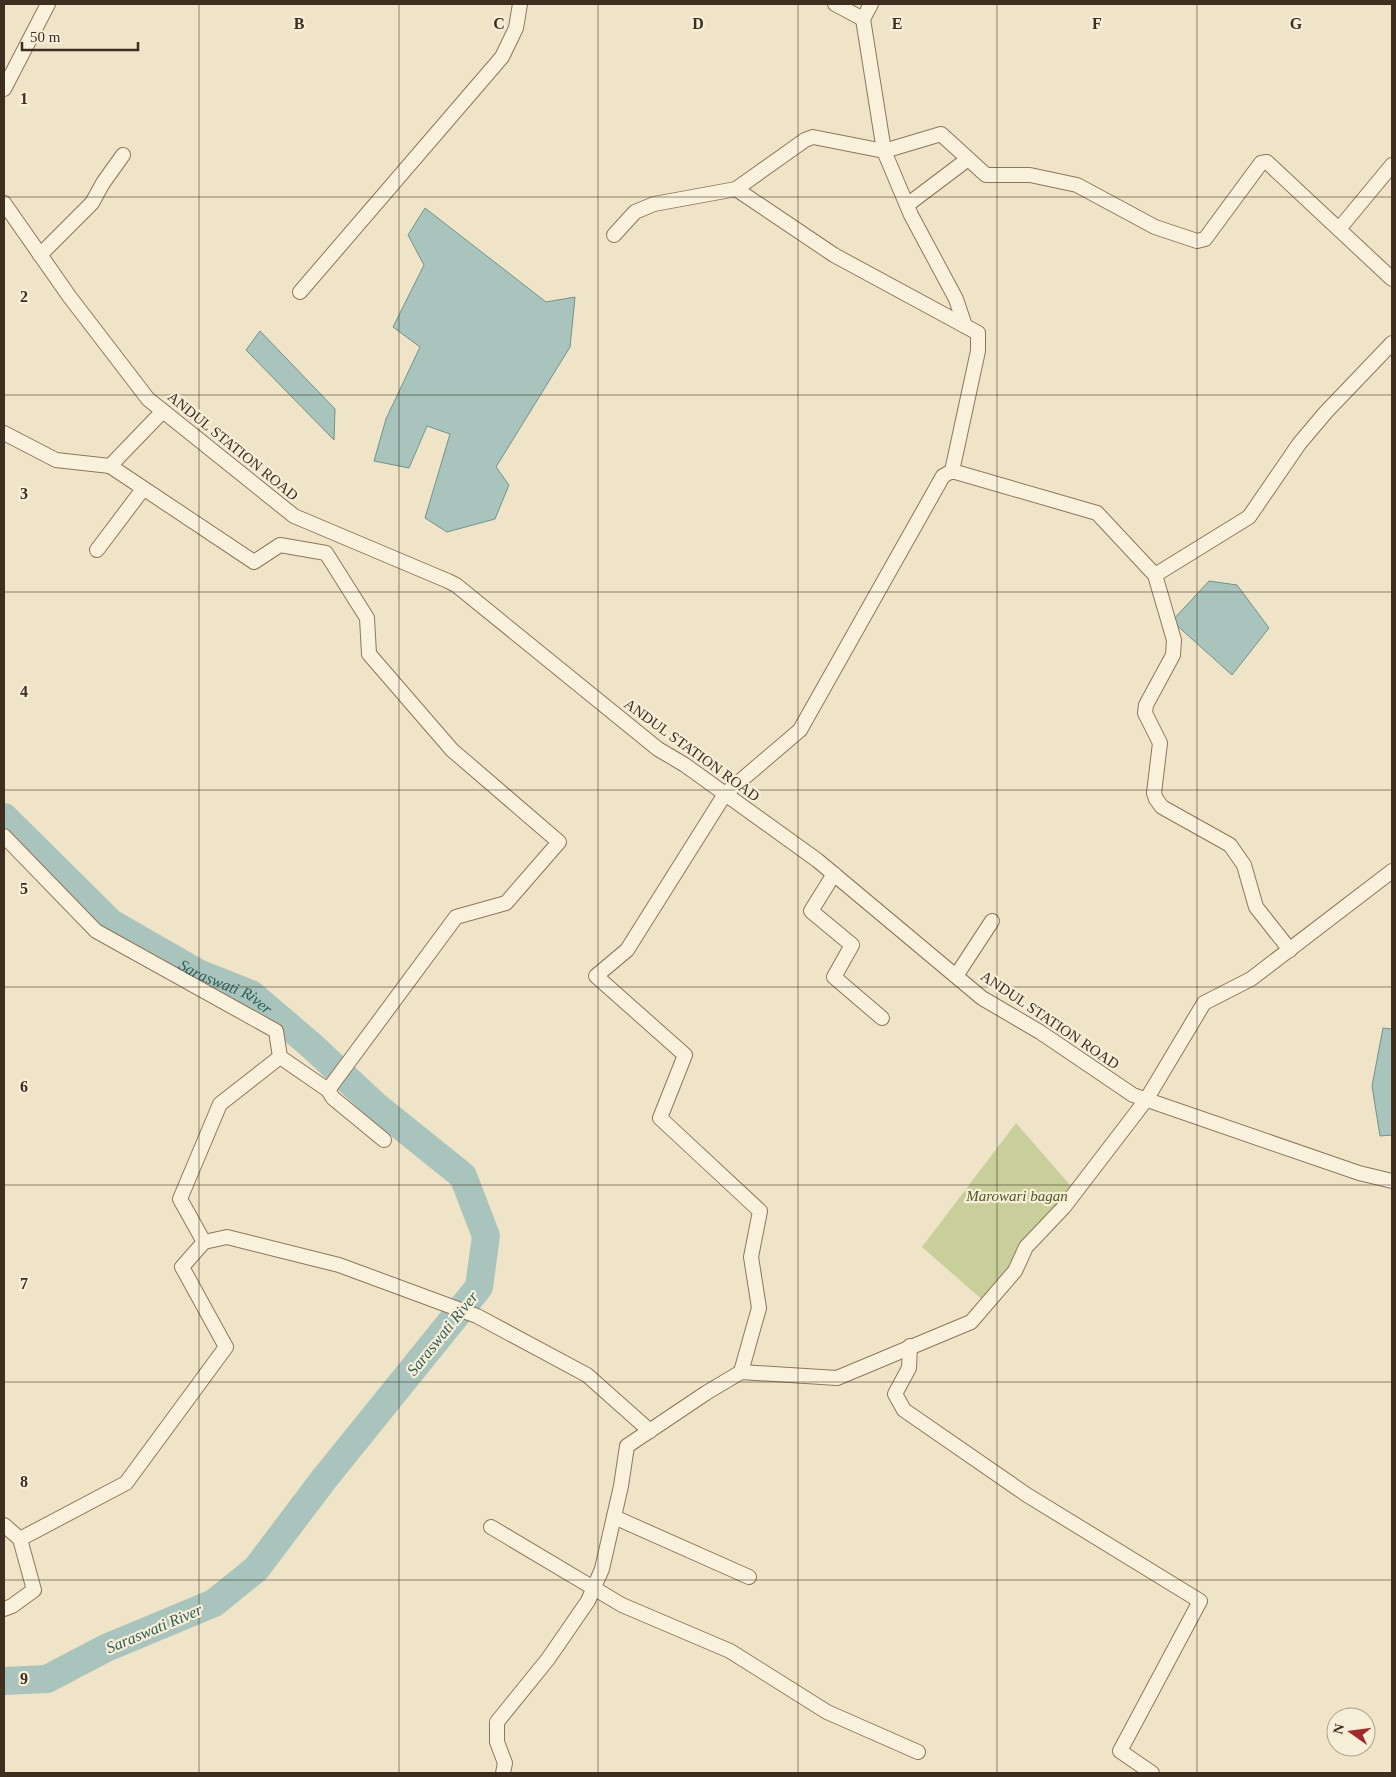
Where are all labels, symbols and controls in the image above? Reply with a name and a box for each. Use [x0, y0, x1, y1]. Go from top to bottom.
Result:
text: B [294, 15, 305, 32]
text: C [493, 15, 505, 32]
text: D [692, 15, 704, 32]
text: E [892, 15, 902, 32]
text: F [1092, 15, 1102, 32]
text: G [1290, 15, 1303, 32]
scale bar [22, 20, 139, 52]
text: 50 m [30, 29, 61, 45]
text: 1 [20, 90, 28, 107]
text: 2 [20, 288, 28, 305]
street label: ANDUL STATION ROAD [165, 388, 302, 504]
text: 3 [20, 485, 28, 502]
text: 4 [20, 683, 28, 700]
street label: ANDUL STATION ROAD [621, 696, 763, 805]
text: 5 [20, 880, 28, 897]
water label: Saraswati River [176, 956, 276, 1018]
street label: ANDUL STATION ROAD [978, 968, 1122, 1072]
text: 6 [20, 1078, 28, 1095]
park label: Marowari bagan [965, 1188, 1068, 1204]
text: 7 [20, 1275, 28, 1292]
water label: Saraswati River [403, 1287, 482, 1379]
text: 8 [20, 1473, 28, 1490]
water label: Saraswati River [104, 1600, 205, 1656]
text: 9 [20, 1670, 28, 1687]
north arrow [1326, 1707, 1376, 1757]
text: N [1330, 1722, 1347, 1736]

